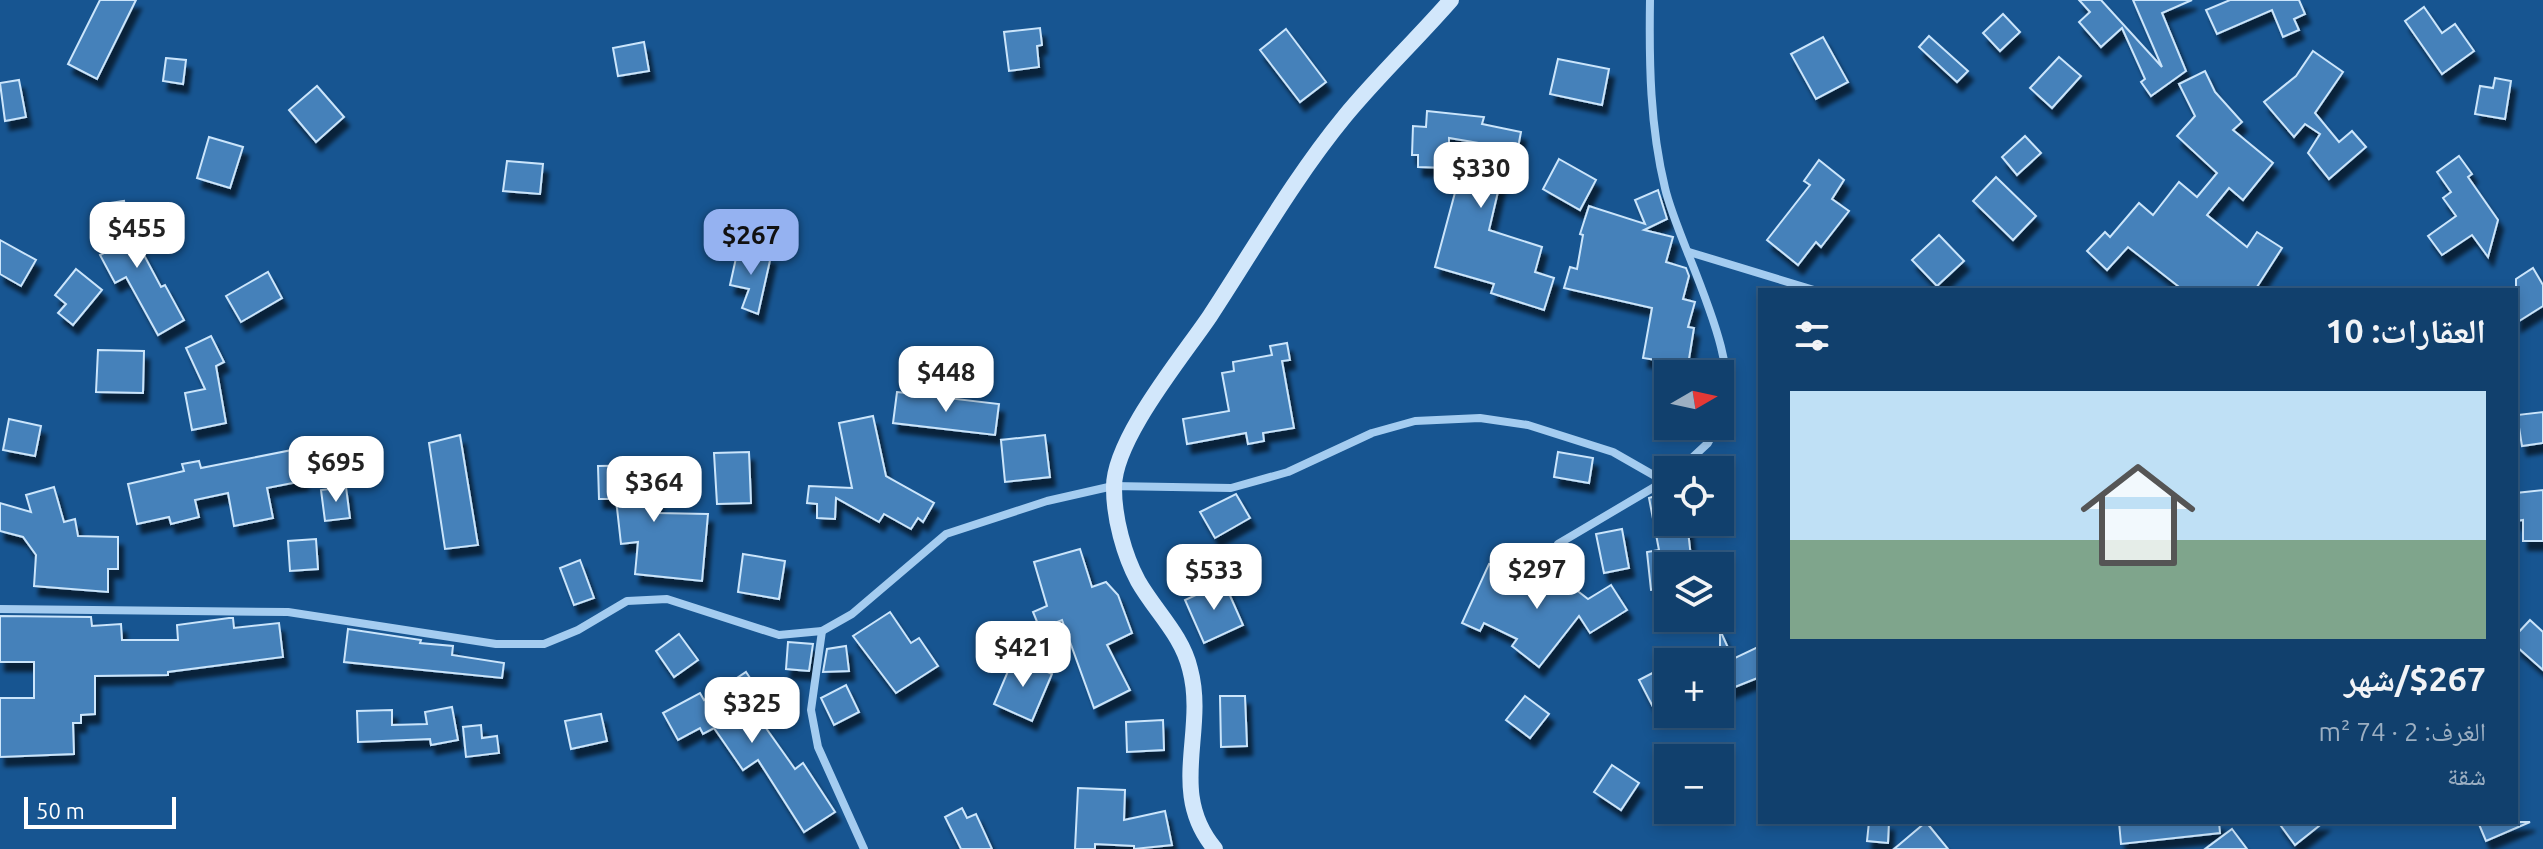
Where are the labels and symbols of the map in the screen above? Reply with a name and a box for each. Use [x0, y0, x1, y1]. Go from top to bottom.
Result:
pin: $330 [1434, 142, 1528, 210]
pin: $455 [90, 202, 184, 270]
pin: $267 [704, 209, 798, 277]
pin: $448 [899, 346, 993, 414]
north arrow [1654, 360, 1734, 440]
pin: $695 [289, 436, 383, 504]
pin: $364 [607, 456, 701, 524]
pin: $297 [1490, 543, 1584, 611]
pin: $533 [1167, 544, 1261, 612]
pin: $421 [976, 621, 1070, 689]
pin: $325 [705, 677, 799, 745]
scale bar [24, 793, 176, 829]

